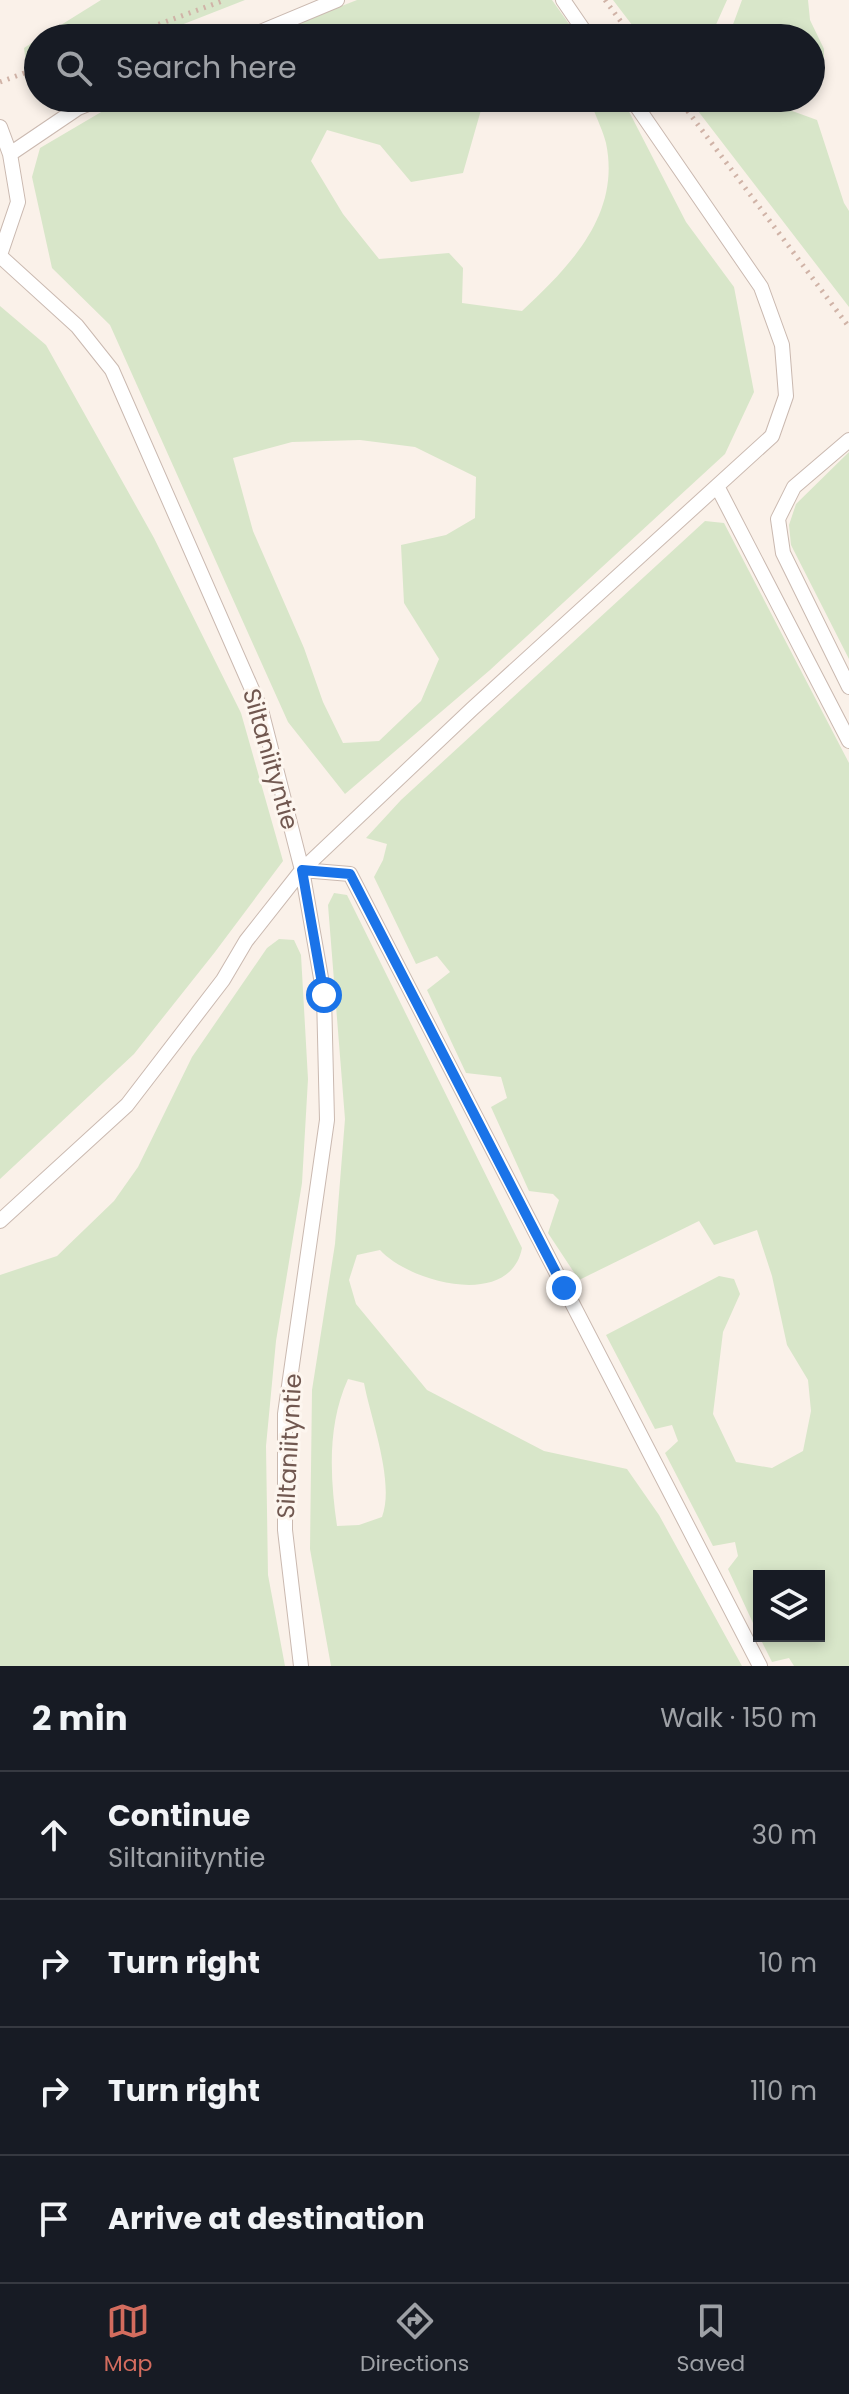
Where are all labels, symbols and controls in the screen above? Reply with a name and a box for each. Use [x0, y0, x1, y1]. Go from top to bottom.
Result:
search box [24, 24, 825, 112]
icon: search [52, 46, 96, 90]
text: Search here [116, 46, 297, 89]
street label: Siltaniityntie [235, 685, 307, 833]
route start [306, 977, 342, 1013]
route end [546, 1270, 582, 1306]
street label: Siltaniityntie [269, 1373, 309, 1519]
map controls [753, 1570, 825, 1642]
button: layers [753, 1570, 825, 1642]
text: 2 min [32, 1694, 128, 1742]
text: Walk · 150 m [660, 1700, 817, 1736]
text: Continue [108, 1794, 250, 1837]
icon: ahead [32, 1813, 76, 1857]
text: 30 m [752, 1817, 817, 1853]
text: Siltaniityntie [108, 1840, 265, 1876]
icon: right [32, 1941, 76, 1985]
text: Turn right [108, 1941, 260, 1984]
text: 10 m [759, 1945, 817, 1981]
icon: right [32, 2069, 76, 2113]
text: Turn right [108, 2069, 260, 2112]
text: 110 m [750, 2073, 817, 2109]
icon: arrive [32, 2197, 76, 2241]
text: Arrive at destination [108, 2197, 425, 2240]
tab: Map [104, 2299, 152, 2380]
tab: Directions [360, 2299, 469, 2380]
tab: Saved [677, 2299, 745, 2380]

